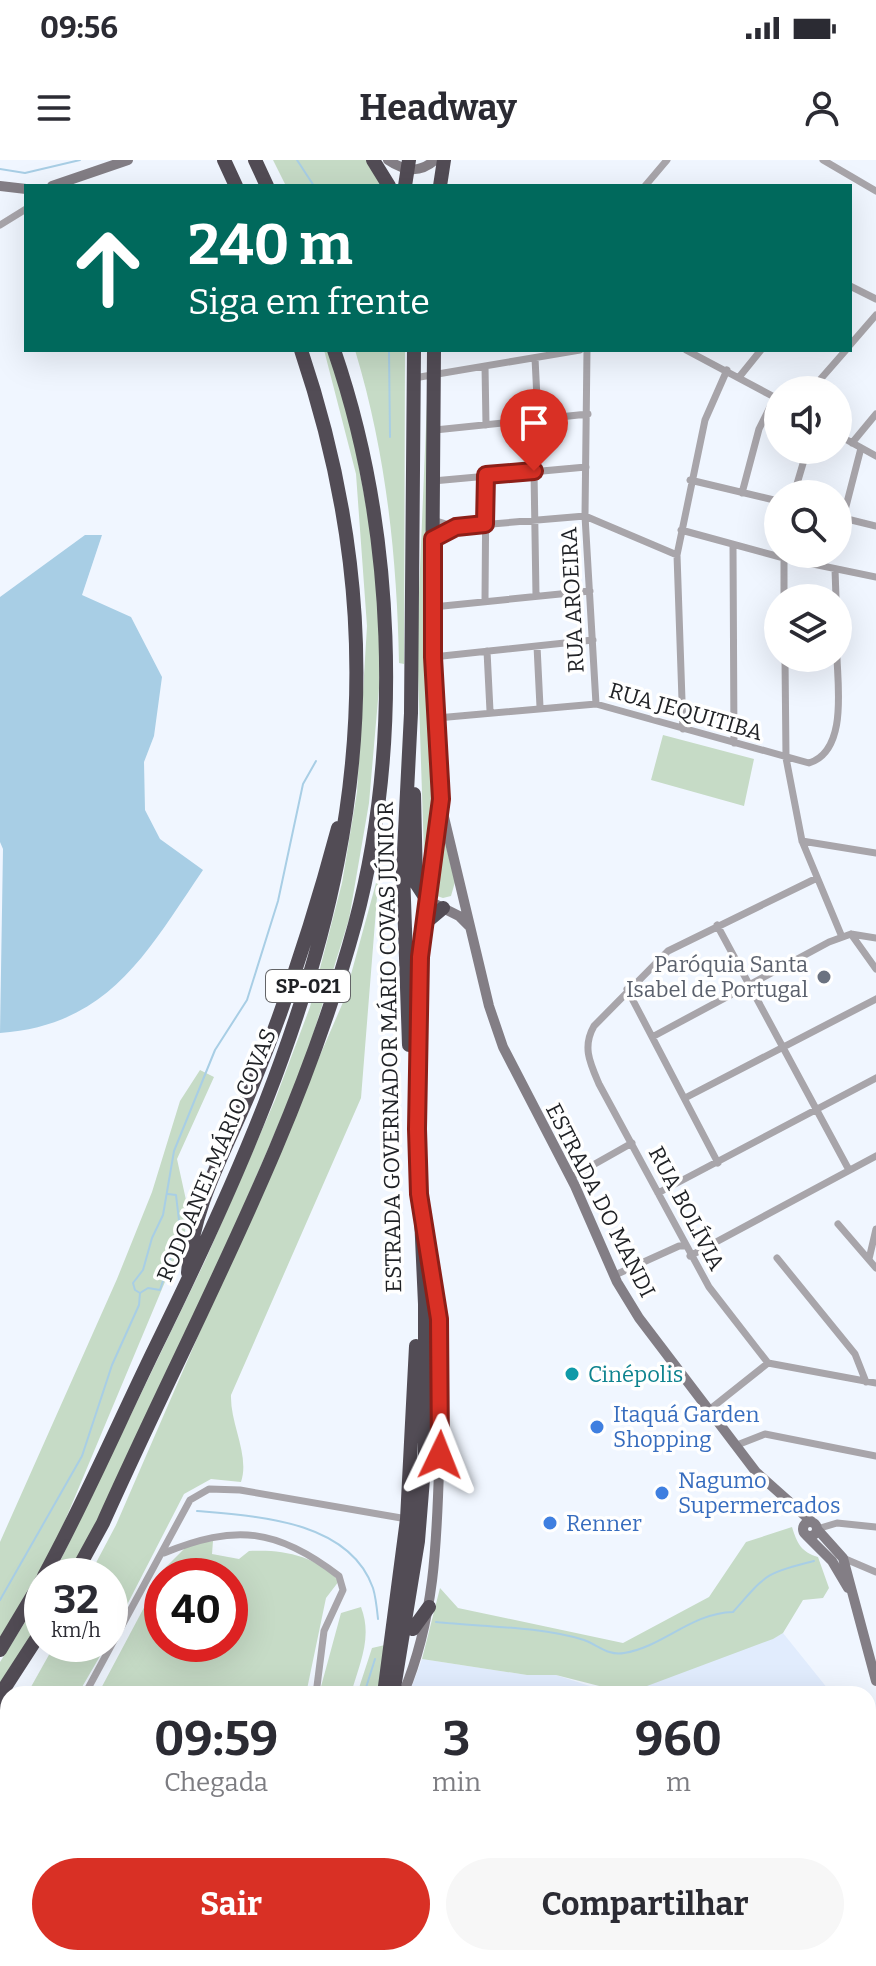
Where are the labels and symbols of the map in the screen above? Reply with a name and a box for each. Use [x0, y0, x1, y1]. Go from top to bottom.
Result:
pin [500, 389, 568, 471]
street label: RUA AROEIRA [555, 526, 590, 674]
street label: RUA JEQUITIBA [606, 677, 766, 746]
street label: ESTRADA GOVERNADOR MÁRIO COVAS JÚNIOR [372, 801, 407, 1293]
place label: Paróquia Santa Isabel de Portugal [626, 951, 808, 1003]
marker: Paróquia Santa Isabel de Portugal [815, 968, 833, 986]
road number: SP-021 [266, 970, 350, 1002]
street label: RODOANEL MÁRIO COVAS [151, 1025, 282, 1286]
street label: ESTRADA DO MANDI [540, 1099, 661, 1302]
street label: RUA BOLÍVIA [643, 1142, 731, 1275]
place label: Cinépolis [588, 1361, 683, 1388]
marker: Cinépolis [563, 1365, 581, 1383]
place label: Itaquá Garden Shopping [613, 1401, 760, 1453]
position arrow [398, 1413, 482, 1497]
marker: Itaquá Garden Shopping [588, 1418, 606, 1436]
place label: Nagumo Supermercados [678, 1467, 840, 1519]
marker: Nagumo Supermercados [653, 1484, 671, 1502]
place label: Renner [566, 1510, 642, 1537]
marker: Renner [541, 1514, 559, 1532]
speed limit sign: 40 [144, 1558, 248, 1662]

